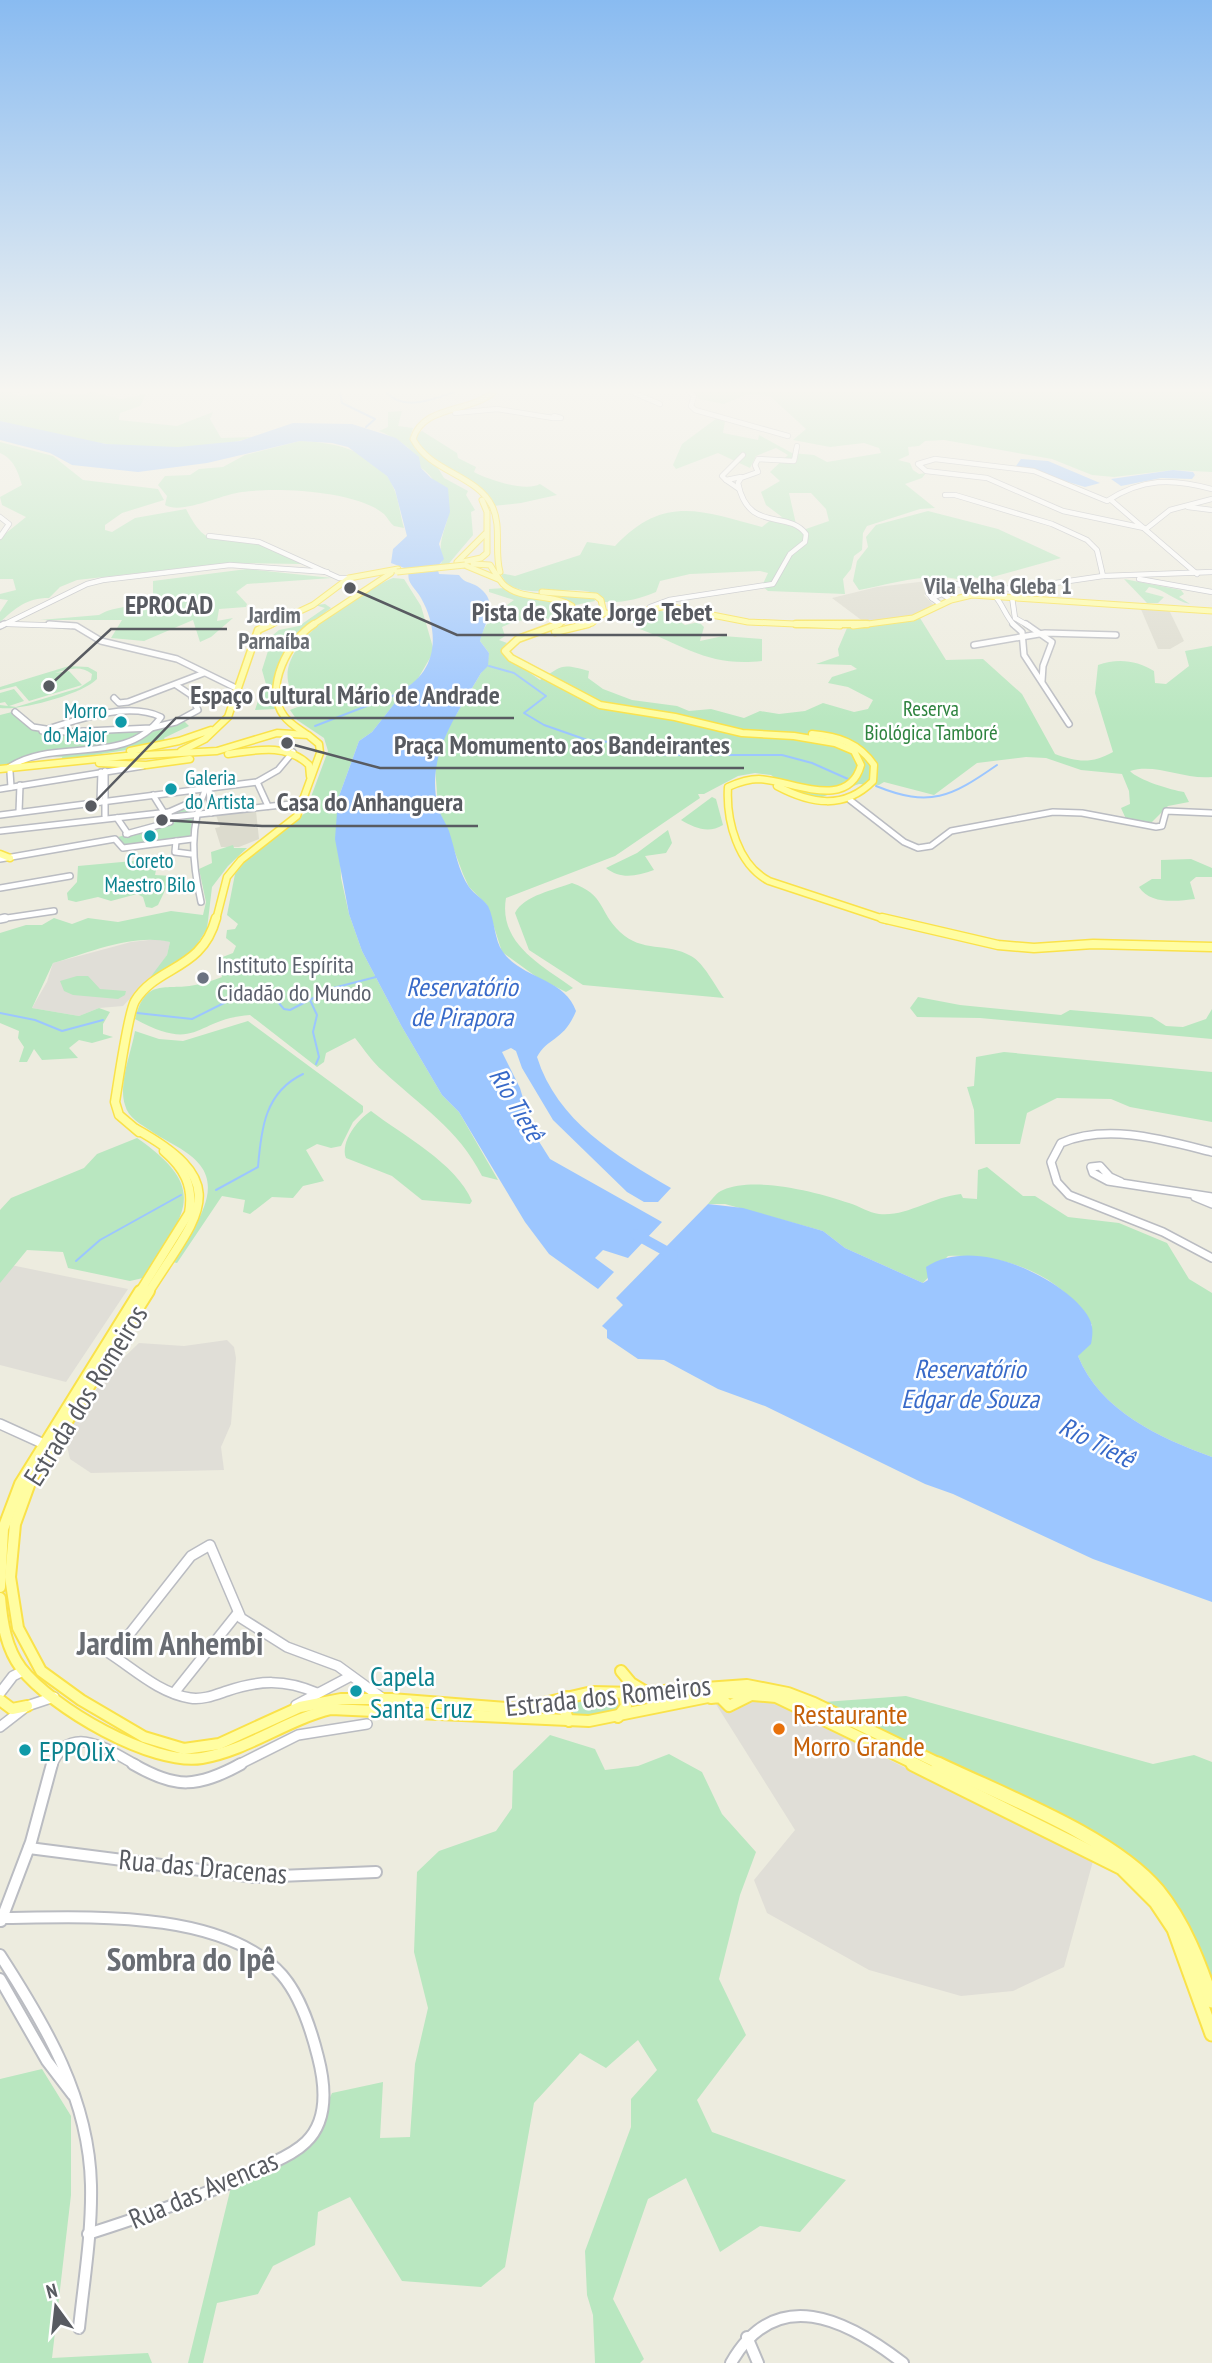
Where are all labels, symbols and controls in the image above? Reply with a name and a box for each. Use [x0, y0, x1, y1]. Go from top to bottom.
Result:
district label: Vila Velha Gleba 1 [923, 571, 1072, 600]
callout: EPROCAD [111, 582, 227, 629]
text: EPROCAD [125, 588, 213, 621]
callout: Pista de Skate Jorge Tebet [457, 588, 727, 635]
text: Pista de Skate Jorge Tebet [472, 595, 713, 628]
district label: Jardim Parnaíba [238, 600, 310, 655]
callout: Espaço Cultural Mário de Andrade [176, 671, 514, 718]
text: Espaço Cultural Mário de Andrade [190, 678, 500, 711]
park label: Reserva Biológica Tamboré [864, 695, 998, 746]
place label: Morro do Major [43, 697, 107, 748]
marker: Morro do Major [113, 714, 129, 730]
callout: Praça Momumento aos Bandeirantes [380, 721, 744, 768]
text: Praça Momumento aos Bandeirantes [394, 728, 730, 761]
place label: Galeria do Artista [185, 764, 255, 815]
callout: Casa do Anhanguera [262, 779, 478, 826]
marker: Galeria do Artista [163, 781, 179, 797]
text: Casa do Anhanguera [277, 785, 463, 818]
marker: Coreto Maestro Bilo [142, 828, 158, 844]
place label: Coreto Maestro Bilo [104, 847, 196, 898]
place label: Instituto Espírita Cidadão do Mundo [217, 949, 372, 1008]
marker: Instituto Espírita Cidadão do Mundo [195, 970, 211, 986]
water label: Reservatório de Pirapora [406, 970, 520, 1033]
water label: Rio Tietê [482, 1061, 553, 1149]
street label: Estrada dos Romeiros [15, 1298, 155, 1492]
water label: Reservatório Edgar de Souza [901, 1352, 1040, 1415]
water label: Rio Tietê [1054, 1409, 1142, 1476]
district label: Jardim Anhembi [76, 1621, 263, 1664]
place label: Capela Santa Cruz [370, 1657, 473, 1726]
street label: Estrada dos Romeiros [503, 1666, 713, 1724]
marker: Capela Santa Cruz [348, 1683, 364, 1699]
place label: Restaurante Morro Grande [793, 1695, 925, 1764]
marker: Restaurante Morro Grande [771, 1721, 787, 1737]
place label: EPPOlix [39, 1732, 115, 1769]
marker: EPPOlix [17, 1742, 33, 1758]
street label: Rua das Dracenas [117, 1840, 289, 1892]
district label: Sombra do Ipê [107, 1937, 275, 1980]
street label: Rua das Avencas [123, 2141, 283, 2237]
north arrow [21, 2272, 91, 2342]
text: N [44, 2278, 60, 2303]

